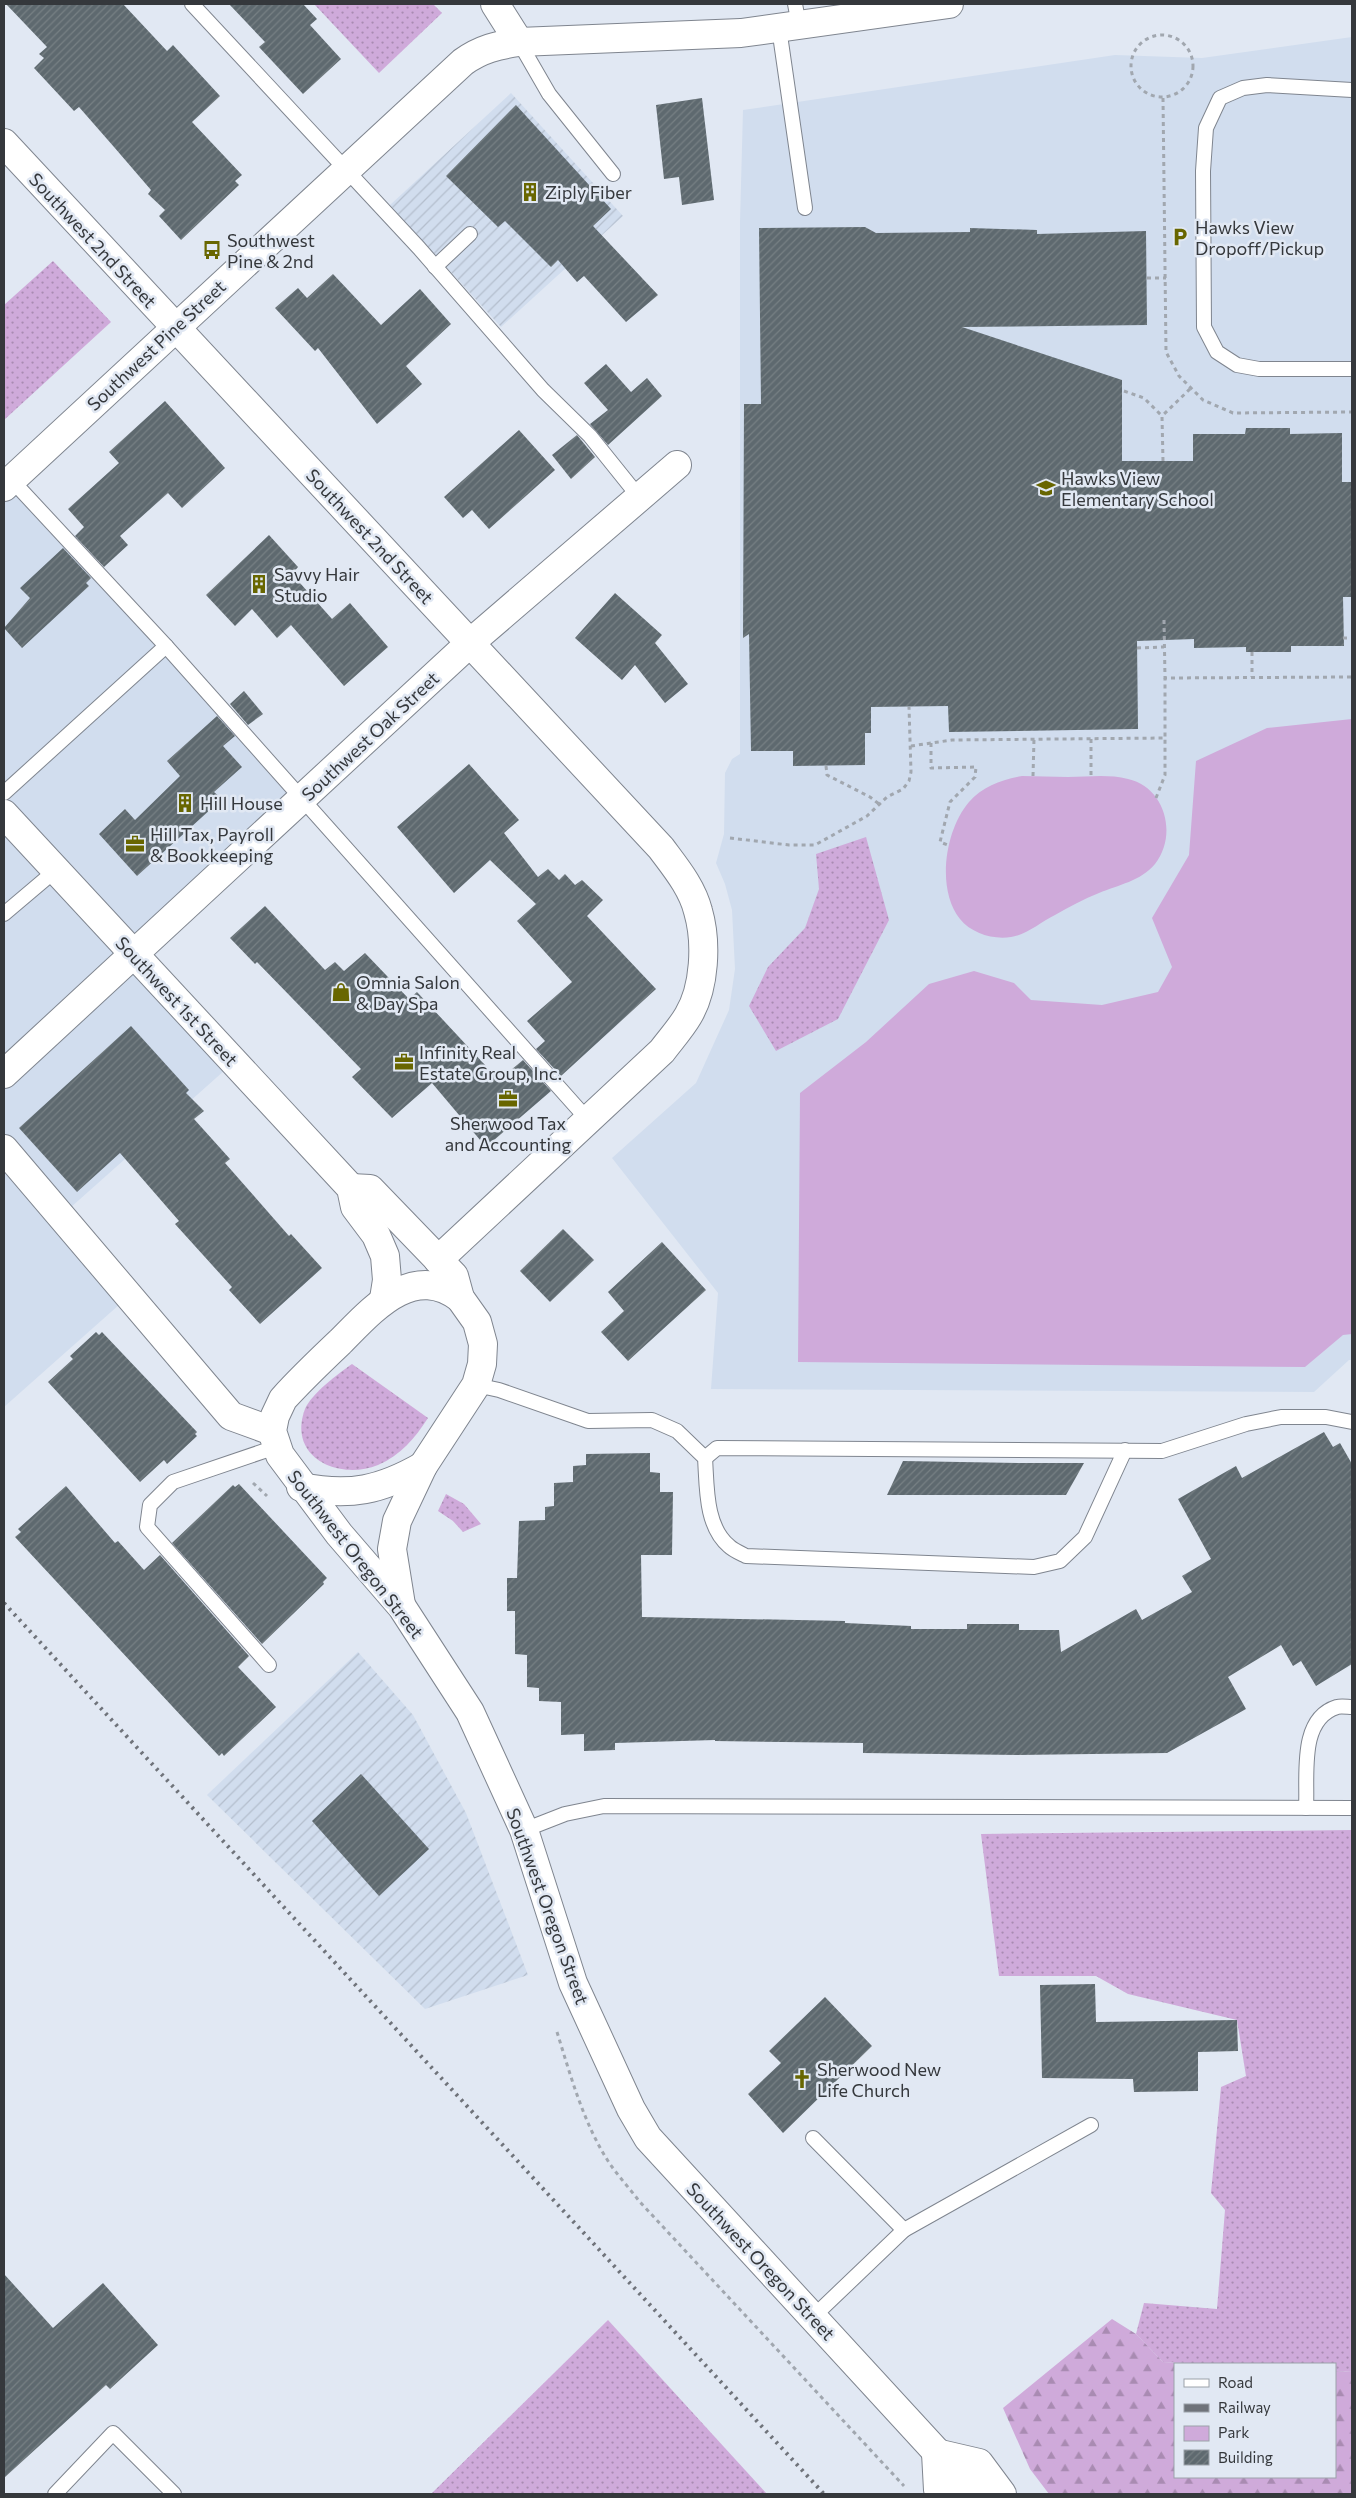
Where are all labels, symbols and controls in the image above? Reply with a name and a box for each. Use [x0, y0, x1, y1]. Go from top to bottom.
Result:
street label: Southwest 2nd Street [25, 168, 161, 312]
building icon: Ziply Fiber [519, 181, 541, 203]
place label: Ziply Fiber [545, 181, 632, 203]
place label: Hawks View Dropoff/Pickup [1195, 216, 1324, 259]
parking icon: Hawks View Dropoff/Pickup [1169, 226, 1191, 248]
place label: Southwest Pine & 2nd [227, 229, 315, 272]
bus stop icon: Southwest Pine & 2nd [201, 239, 223, 261]
street label: Southwest Pine Street [82, 275, 230, 415]
street label: Southwest 2nd Street [302, 464, 438, 608]
place label: Hawks View Elementary School [1061, 467, 1214, 510]
school or university icon: Hawks View Elementary School [1035, 477, 1057, 499]
place label: Savvy Hair Studio [274, 563, 360, 606]
building icon: Savvy Hair Studio [248, 573, 270, 595]
street label: Southwest Oak Street [297, 667, 443, 805]
building icon: Hill House [174, 792, 196, 814]
place label: Hill House [200, 792, 283, 814]
place label: Hill Tax, Payroll & Bookkeeping [150, 823, 274, 866]
office icon: Hill Tax, Payroll & Bookkeeping [124, 833, 146, 855]
street label: Southwest 1st Street [111, 932, 243, 1070]
place label: Omnia Salon & Day Spa [356, 971, 460, 1014]
shop icon: Omnia Salon & Day Spa [330, 981, 352, 1003]
place label: Infinity Real Estate Group, Inc. [419, 1041, 562, 1084]
office icon: Infinity Real Estate Group, Inc. [393, 1051, 415, 1073]
office icon: Sherwood Tax and Accounting [497, 1088, 519, 1110]
place label: Sherwood Tax and Accounting [445, 1112, 572, 1155]
street label: Southwest Oregon Street [283, 1465, 429, 1643]
street label: Southwest Oregon Street [502, 1805, 594, 2007]
place label: Sherwood New Life Church [817, 2058, 941, 2101]
church icon: Sherwood New Life Church [791, 2068, 813, 2090]
street label: Southwest Oregon Street [682, 2178, 840, 2344]
legend [1174, 2363, 1336, 2478]
text: Road [1218, 2373, 1253, 2391]
text: Railway [1218, 2398, 1271, 2416]
text: Park [1218, 2423, 1249, 2441]
text: Building [1218, 2448, 1273, 2466]

